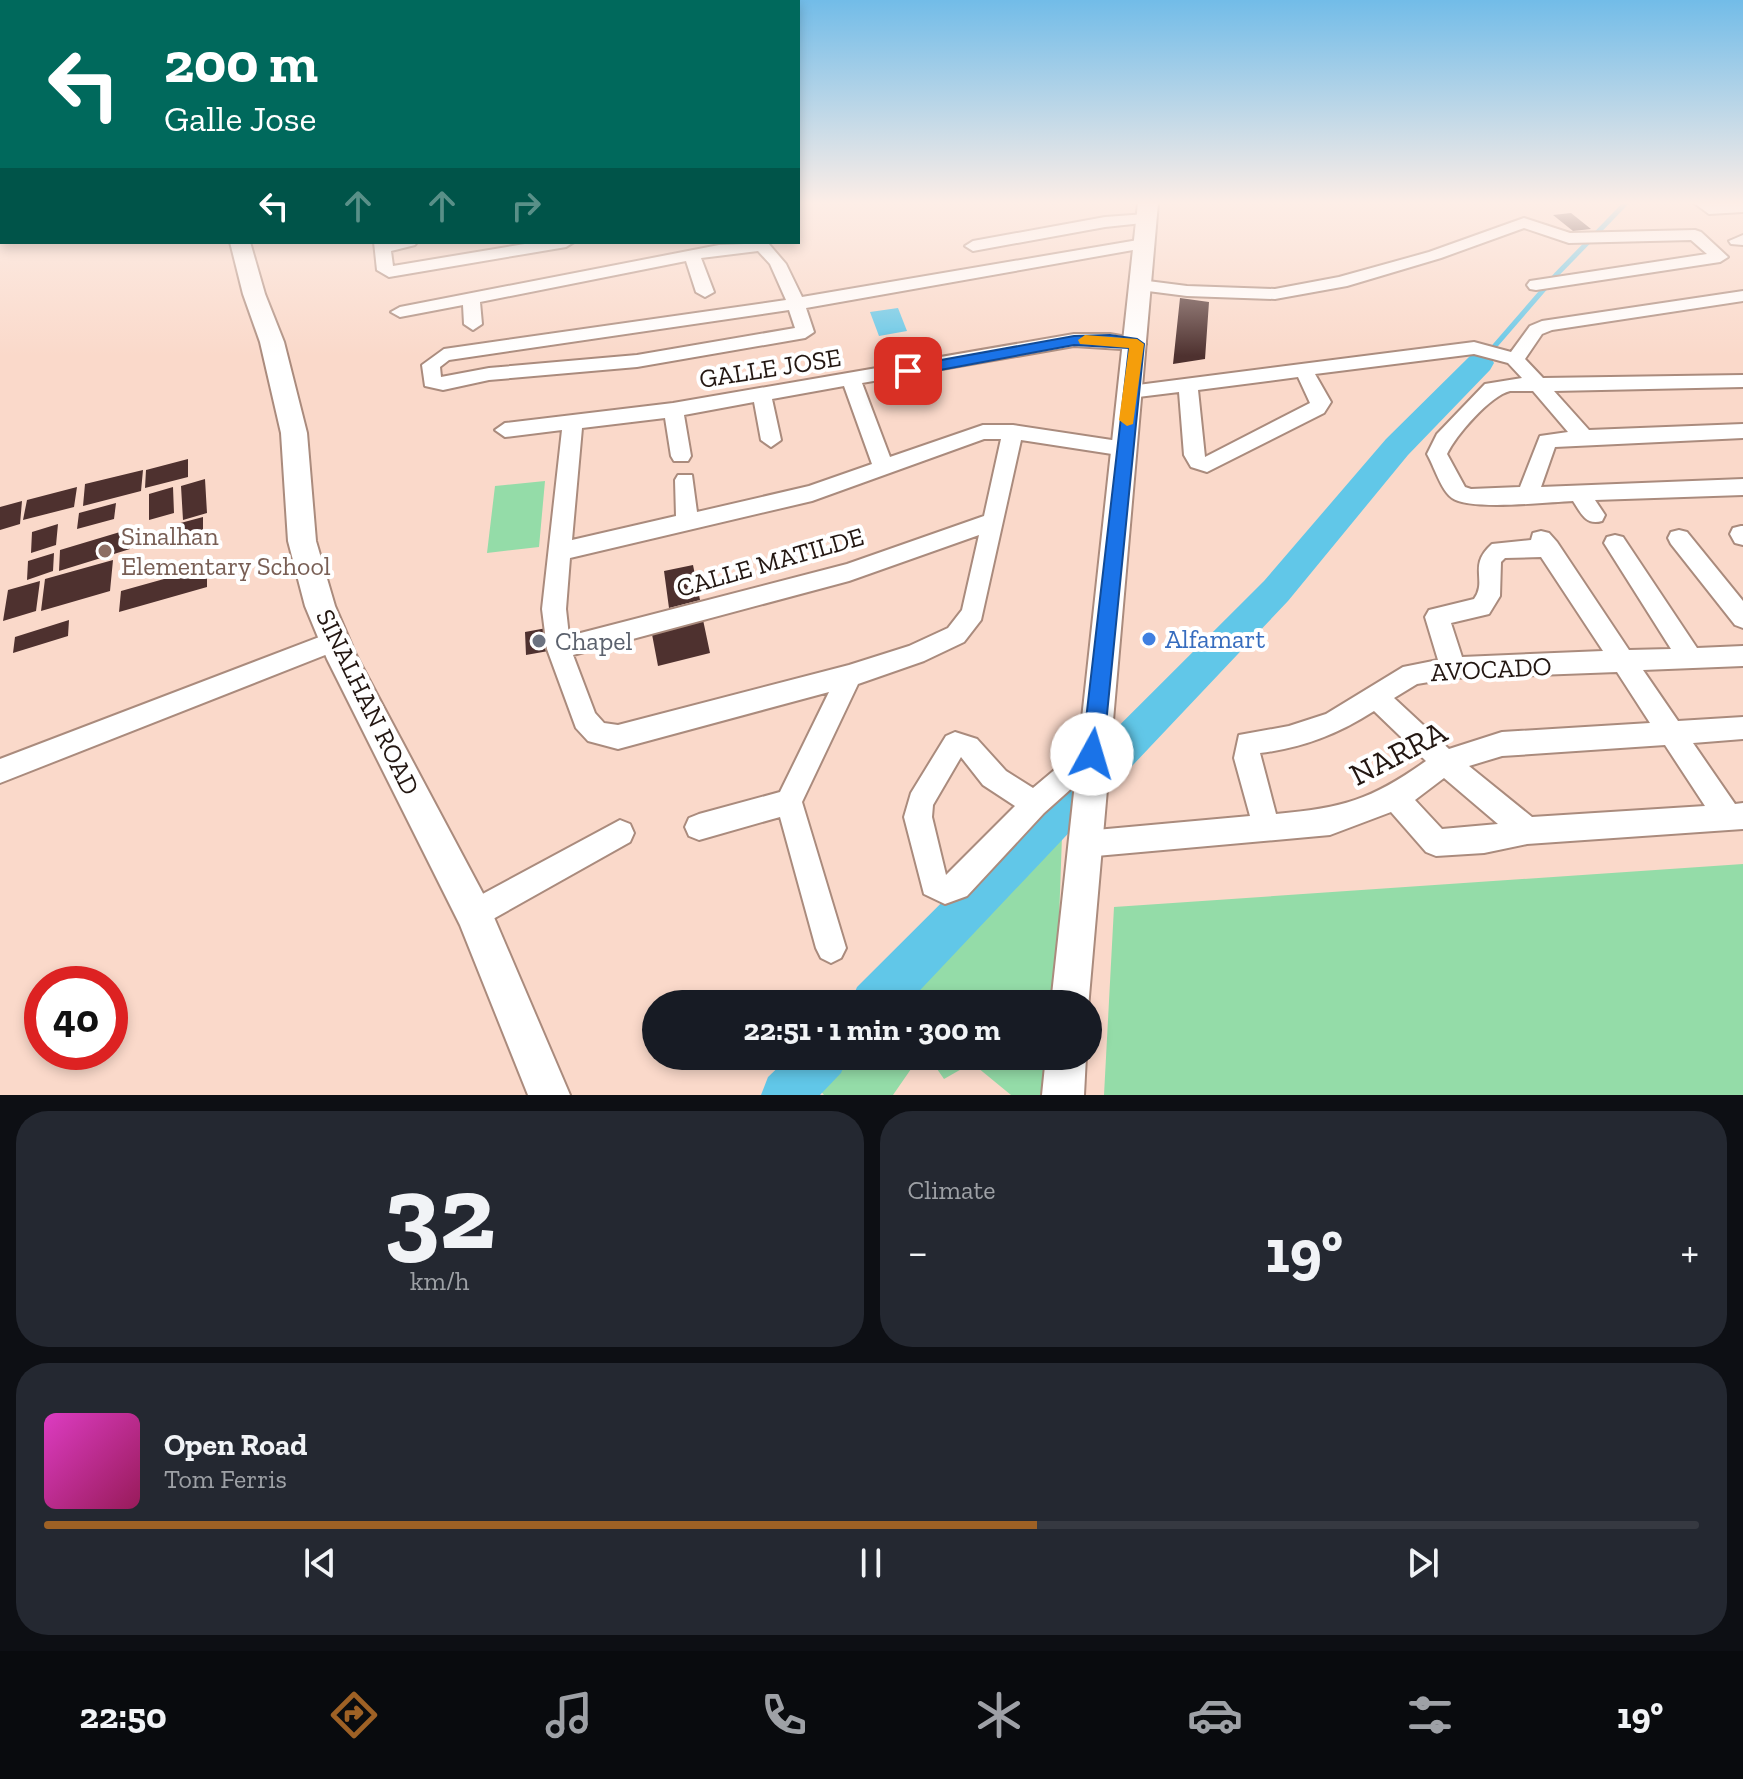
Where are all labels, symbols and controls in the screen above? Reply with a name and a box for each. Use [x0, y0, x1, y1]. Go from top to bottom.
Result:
text: 200 m [164, 29, 318, 96]
icon: left [32, 32, 136, 136]
text: Galle Jose [164, 97, 317, 140]
icon: left [252, 184, 296, 228]
icon: ahead [336, 184, 380, 228]
icon: ahead [420, 184, 464, 228]
icon: right [504, 184, 548, 228]
pin [874, 337, 942, 405]
street label: GALLE JOSE [697, 341, 843, 395]
icon: arrive [886, 349, 930, 393]
place label: Sinalhan Elementary School [121, 520, 331, 582]
street label: CALLE MATILDE [673, 520, 867, 604]
marker: Sinalhan Elementary School [96, 542, 114, 560]
street label: SINALHAN ROAD [309, 604, 427, 800]
place label: Alfamart [1165, 623, 1266, 655]
place label: Chapel [555, 625, 632, 657]
marker: Alfamart [1140, 630, 1158, 648]
marker: Chapel [530, 632, 548, 650]
street label: AVOCADO [1430, 650, 1552, 688]
position arrow [1050, 712, 1134, 796]
street label: NARRA [1343, 712, 1453, 794]
speed limit sign: 40 [24, 966, 128, 1070]
text: 22:51 · 1 min · 300 m [744, 1012, 1000, 1048]
text: 32 [384, 1150, 495, 1275]
text: Climate [908, 1174, 995, 1206]
text: 19° [1266, 1215, 1343, 1287]
text: − [908, 1225, 928, 1278]
text: + [1680, 1225, 1699, 1278]
text: km/h [410, 1265, 469, 1297]
text: Open Road [164, 1427, 307, 1463]
text: Tom Ferris [164, 1463, 287, 1495]
icon: previous [298, 1541, 342, 1585]
icon: pause [849, 1541, 893, 1585]
icon: next [1401, 1541, 1445, 1585]
icon: directions [326, 1687, 382, 1743]
icon: music [541, 1687, 597, 1743]
icon: phone [756, 1687, 812, 1743]
icon: climate [971, 1687, 1027, 1743]
icon: car [1187, 1687, 1243, 1743]
icon: filters [1402, 1687, 1458, 1743]
text: 22:50 [80, 1694, 167, 1737]
text: 19° [1617, 1694, 1663, 1737]

